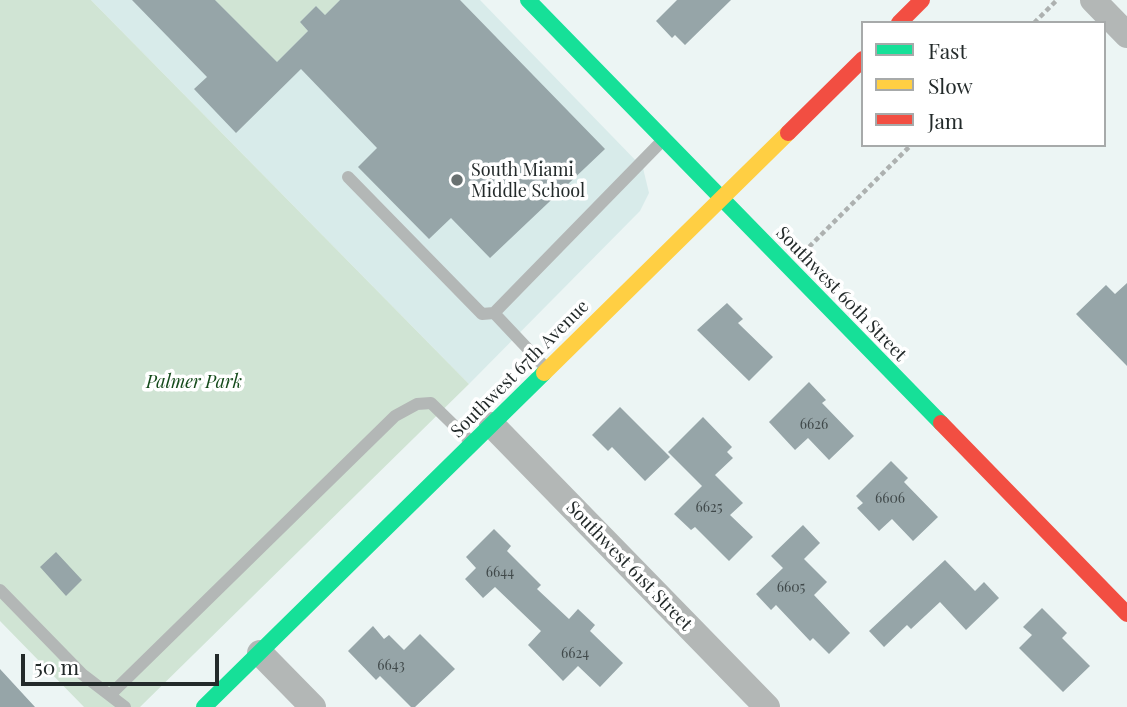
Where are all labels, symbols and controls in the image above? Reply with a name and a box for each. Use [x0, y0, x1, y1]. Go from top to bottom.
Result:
legend [861, 21, 1106, 147]
text: Fast [928, 36, 967, 64]
text: Slow [928, 71, 973, 99]
text: Jam [928, 106, 964, 134]
place label: South Miami Middle School [471, 159, 585, 202]
marker: South Miami Middle School [449, 172, 465, 188]
street label: Southwest 60th Street [771, 222, 911, 366]
street label: Southwest 67th Avenue [447, 296, 593, 442]
park label: Palmer Park [146, 371, 242, 393]
house number: 6626 [800, 417, 828, 433]
house number: 6606 [875, 491, 905, 507]
street label: Southwest 61st Street [562, 497, 696, 635]
house number: 6625 [696, 500, 722, 516]
house number: 6644 [486, 565, 514, 581]
house number: 6605 [777, 580, 805, 596]
scale bar [24, 640, 222, 684]
house number: 6624 [561, 646, 589, 662]
text: 50 m [34, 652, 79, 680]
house number: 6643 [377, 658, 405, 674]

